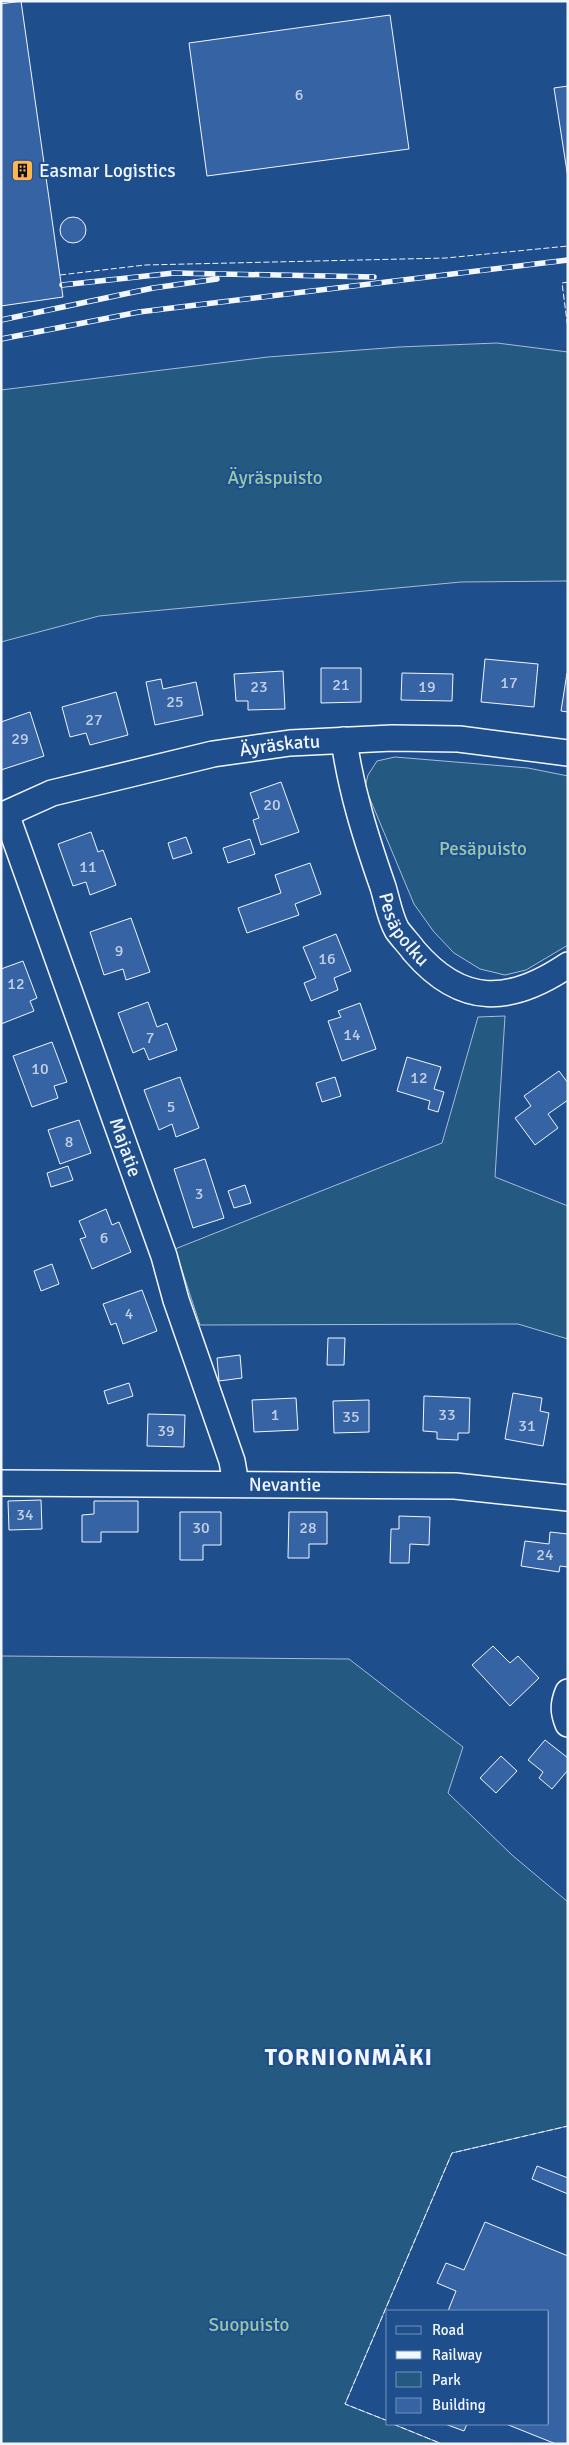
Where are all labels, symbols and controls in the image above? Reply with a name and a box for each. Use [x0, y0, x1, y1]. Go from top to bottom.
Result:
house number: 6 [295, 85, 303, 105]
building icon: Easmar Logistics [11, 159, 35, 183]
place label: Easmar Logistics [39, 159, 175, 183]
park label: Äyräspuisto [227, 466, 323, 490]
house number: 17 [500, 673, 518, 693]
house number: 21 [332, 675, 350, 695]
house number: 23 [250, 677, 268, 697]
house number: 19 [418, 677, 436, 697]
house number: 25 [166, 692, 184, 712]
house number: 27 [85, 710, 103, 730]
house number: 29 [11, 729, 29, 749]
street label: Äyräskatu [238, 730, 321, 762]
house number: 20 [263, 795, 281, 815]
park label: Pesäpuisto [439, 837, 527, 861]
house number: 11 [79, 857, 97, 877]
street label: Pesäpolku [373, 890, 434, 972]
house number: 9 [115, 941, 123, 961]
house number: 16 [318, 949, 336, 969]
house number: 12 [7, 974, 25, 994]
house number: 14 [343, 1025, 361, 1045]
house number: 7 [146, 1028, 154, 1048]
house number: 10 [31, 1059, 49, 1079]
house number: 12 [410, 1068, 428, 1088]
house number: 5 [167, 1097, 175, 1117]
street label: Majatie [104, 1114, 147, 1180]
house number: 8 [65, 1132, 73, 1152]
house number: 3 [195, 1184, 203, 1204]
house number: 6 [100, 1228, 108, 1248]
house number: 4 [125, 1304, 134, 1324]
house number: 1 [271, 1405, 279, 1425]
house number: 33 [438, 1405, 456, 1425]
house number: 35 [342, 1407, 360, 1427]
house number: 31 [518, 1416, 536, 1436]
house number: 39 [157, 1421, 175, 1441]
street label: Nevantie [249, 1473, 321, 1497]
house number: 34 [16, 1505, 34, 1525]
house number: 30 [192, 1518, 210, 1538]
house number: 28 [299, 1518, 317, 1538]
house number: 24 [536, 1545, 554, 1565]
district label: TORNIONMÄKI [265, 2042, 433, 2072]
legend [386, 2310, 549, 2425]
park label: Suopuisto [209, 2313, 290, 2337]
text: Road [432, 2321, 464, 2339]
text: Railway [432, 2346, 482, 2364]
text: Park [432, 2371, 461, 2389]
text: Building [432, 2396, 486, 2414]

